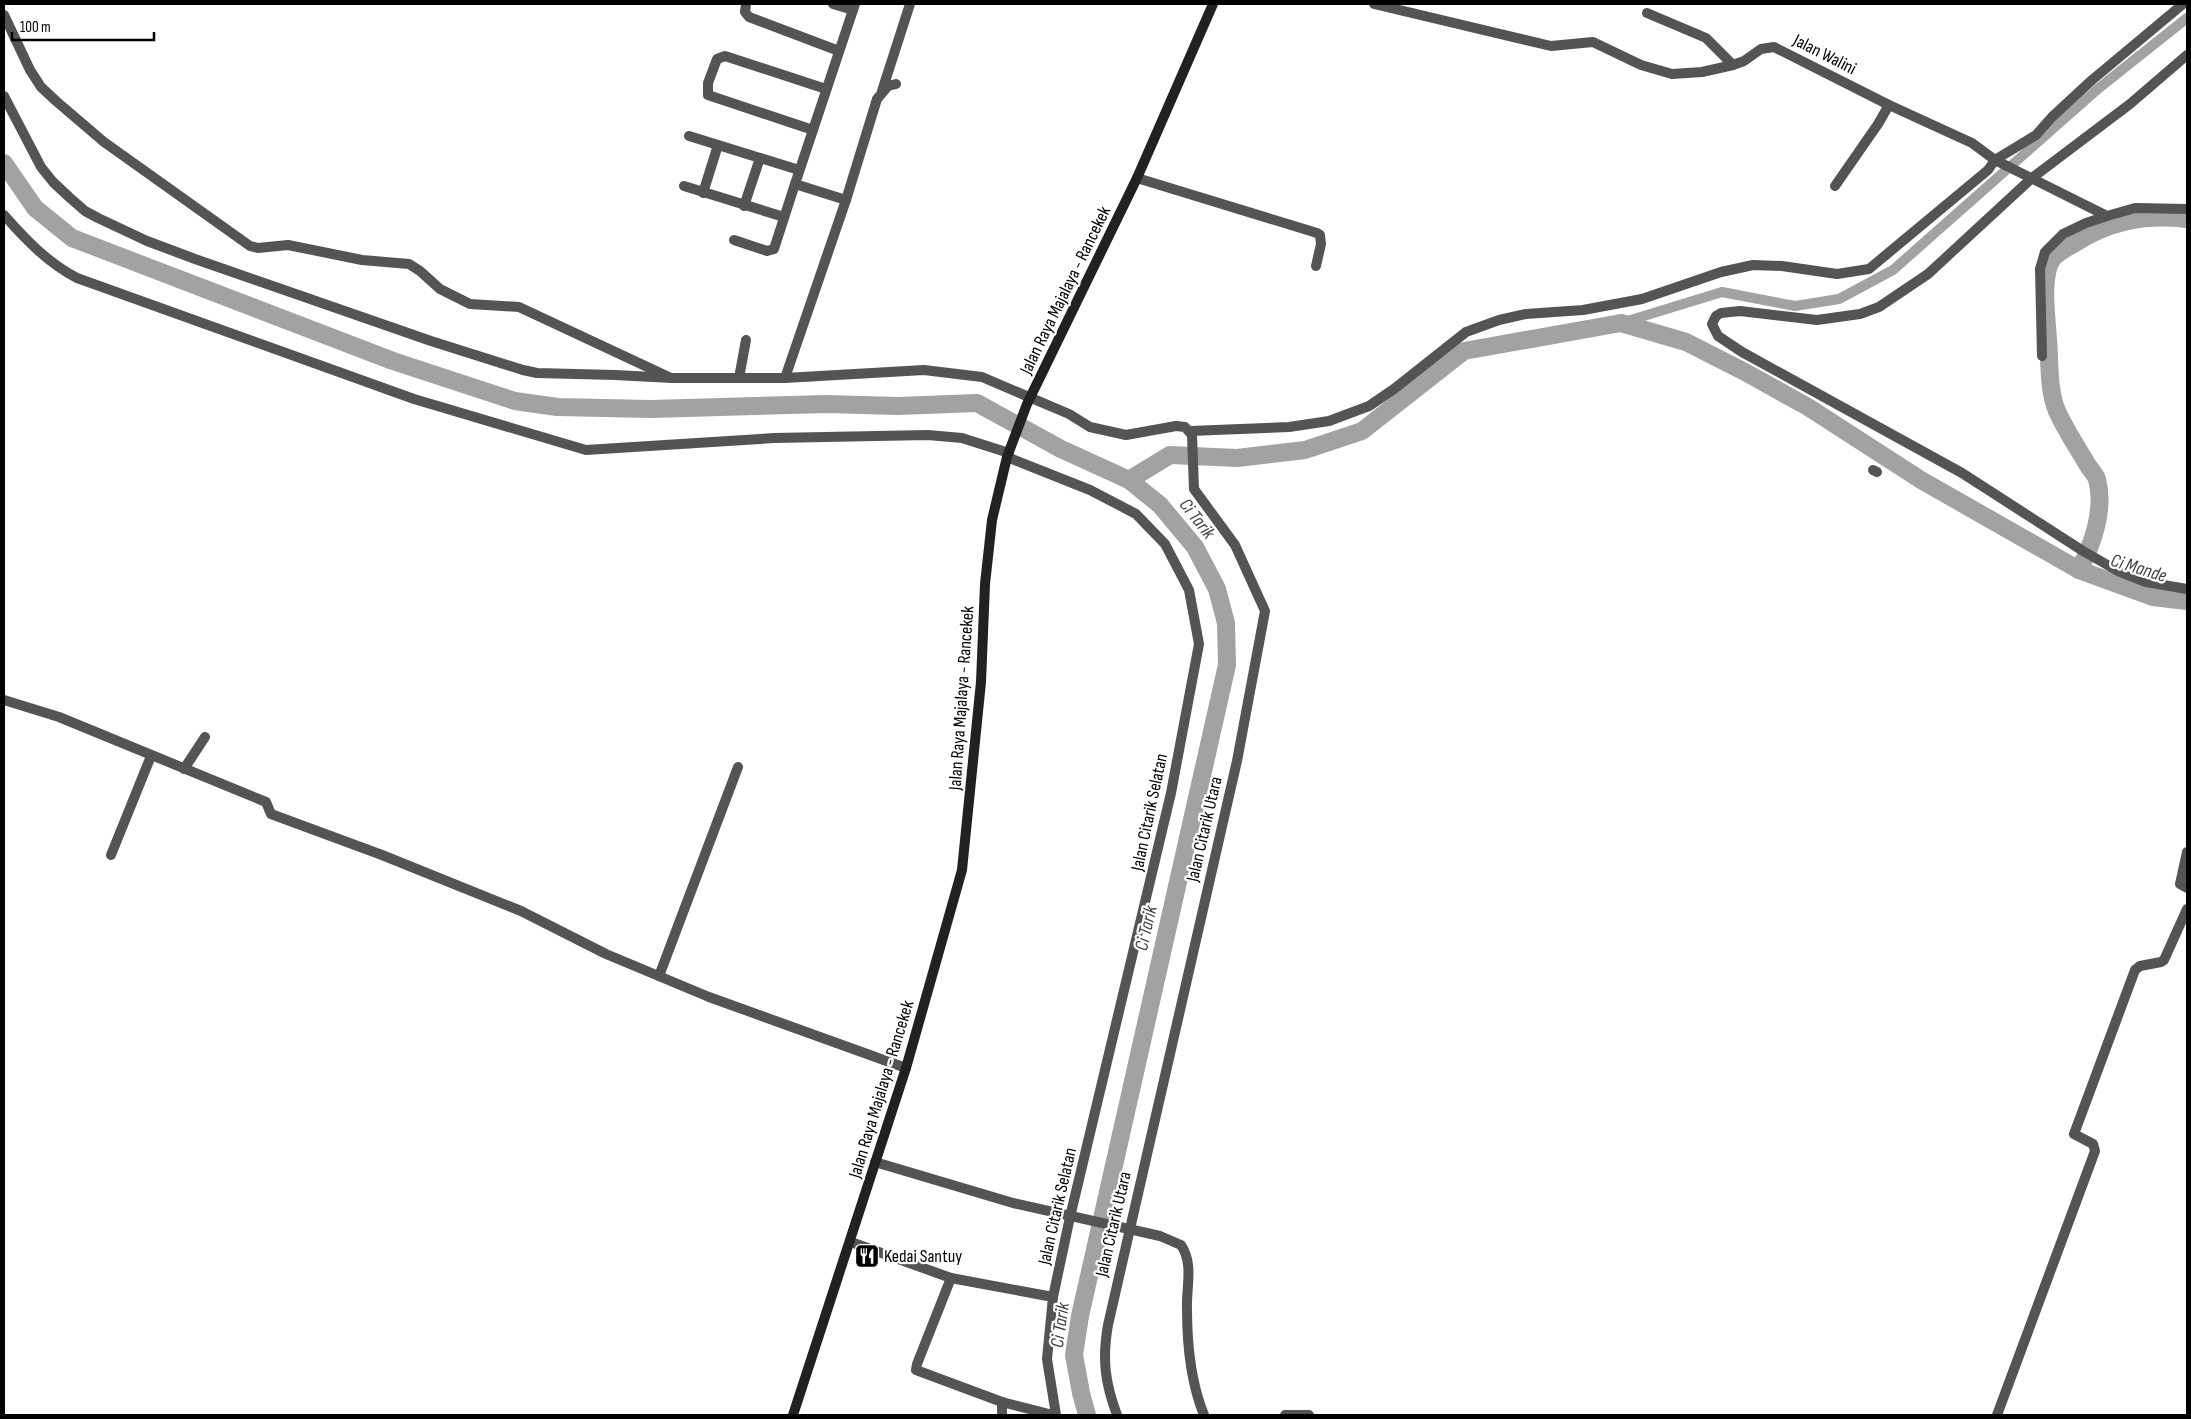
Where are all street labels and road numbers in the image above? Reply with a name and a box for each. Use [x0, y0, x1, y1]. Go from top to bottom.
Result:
street label: Jalan Walini [1789, 29, 1860, 79]
street label: Jalan Raya Majalaya - Rancekek [1015, 203, 1115, 379]
street label: Jalan Raya Majalaya - Rancekek [945, 605, 978, 792]
street label: Jalan Citarik Selatan [1127, 752, 1172, 874]
street label: Jalan Citarik Utara [1182, 774, 1227, 885]
street label: Jalan Raya Majalaya - Rancekek [844, 998, 919, 1181]
street label: Jalan Citarik Selatan [1034, 1146, 1081, 1268]
street label: Jalan Citarik Utara [1091, 1169, 1136, 1280]

